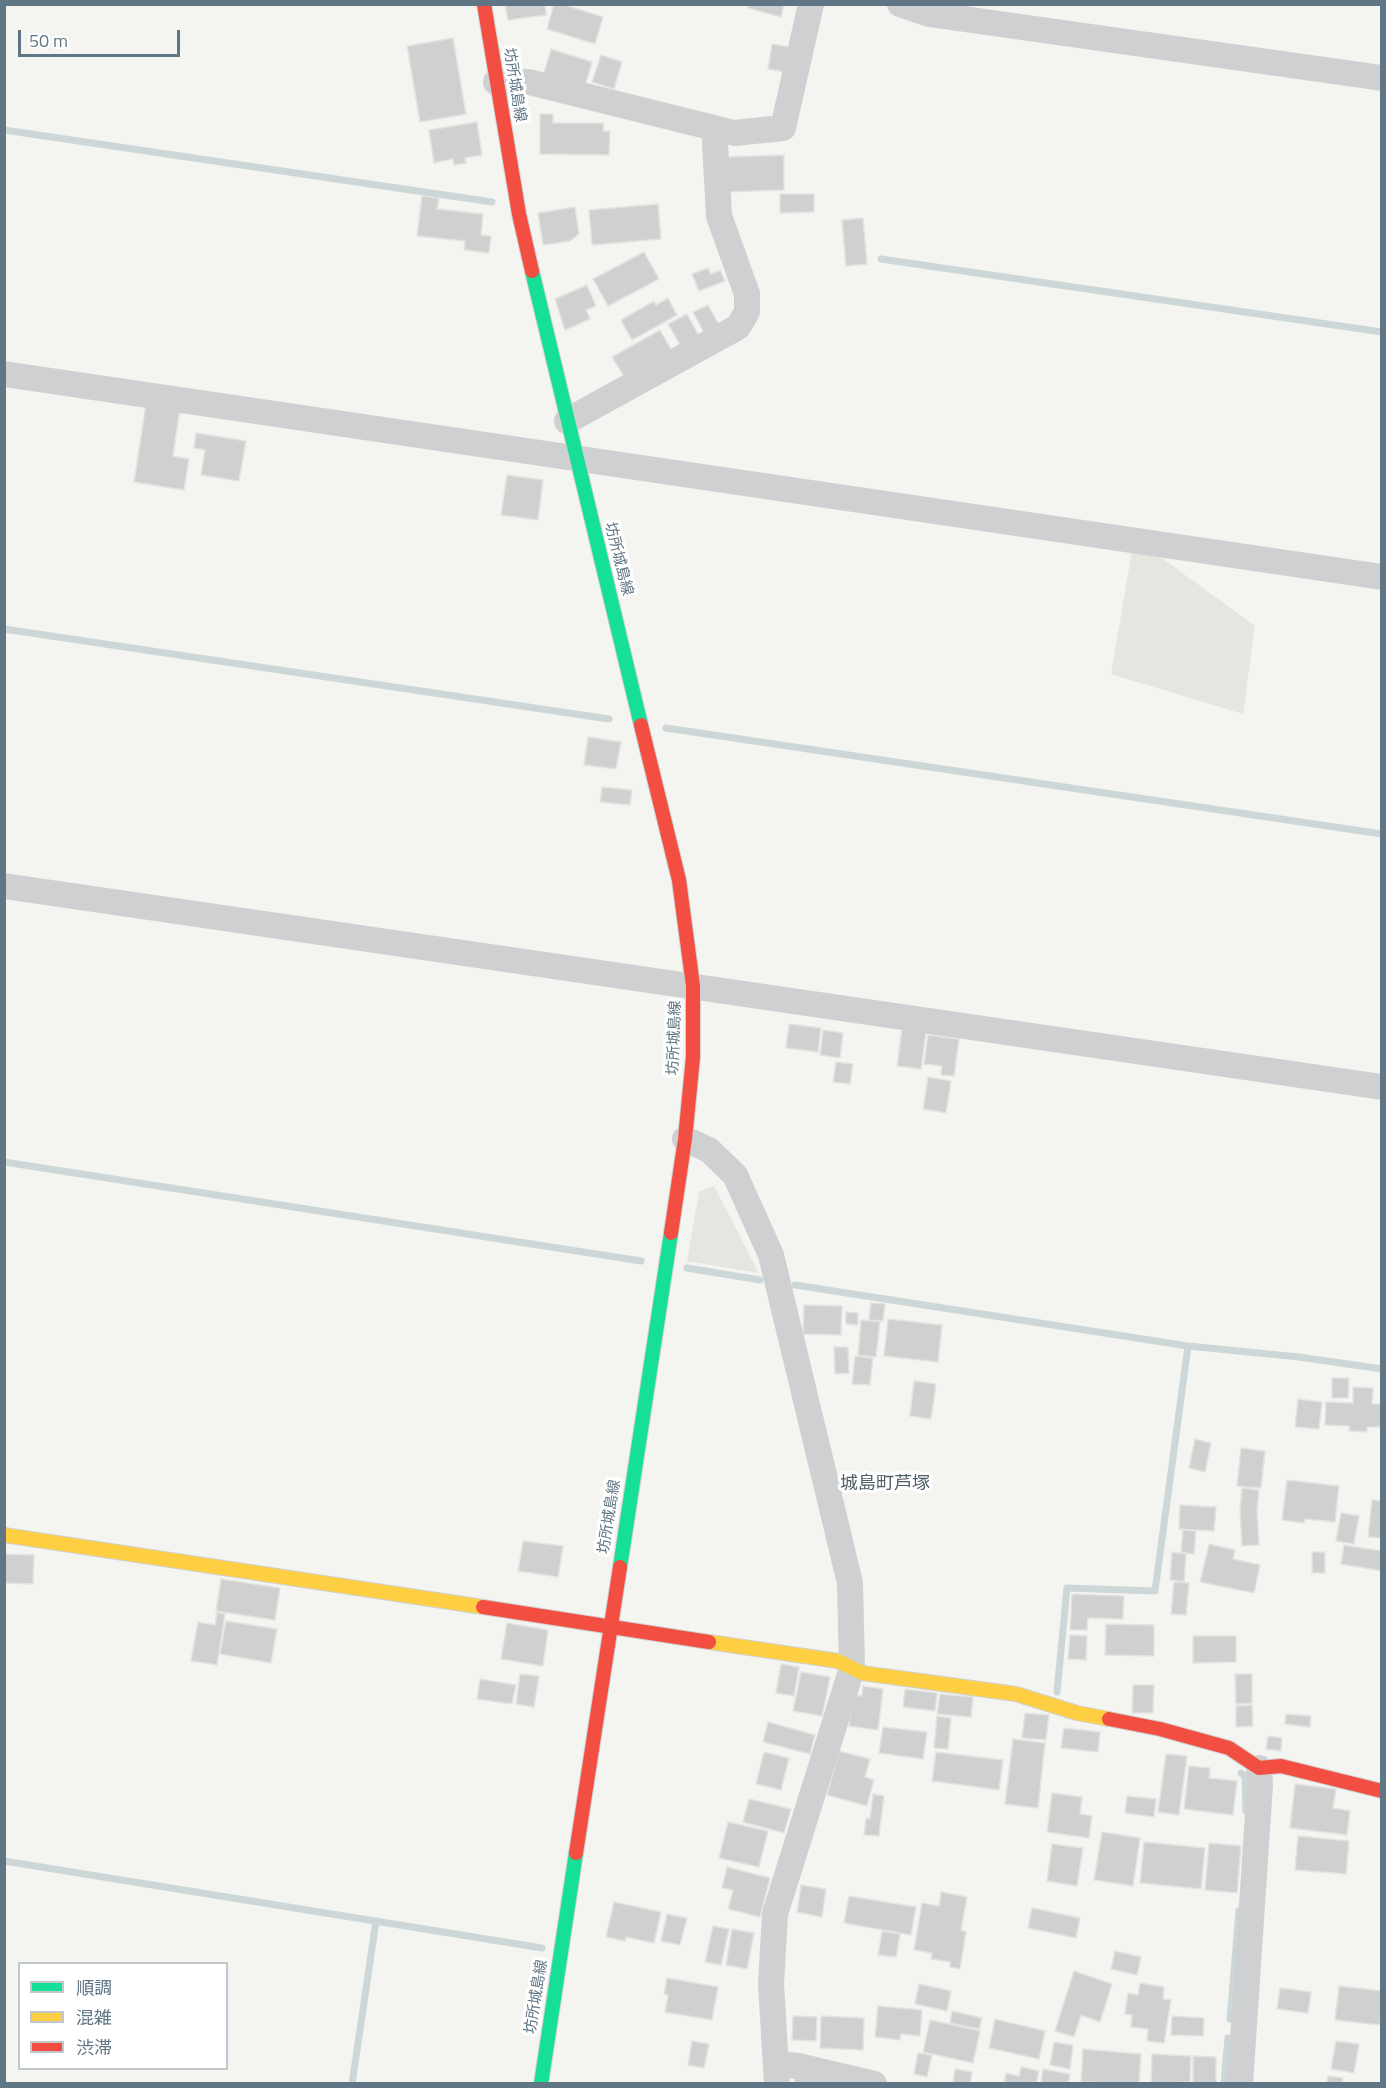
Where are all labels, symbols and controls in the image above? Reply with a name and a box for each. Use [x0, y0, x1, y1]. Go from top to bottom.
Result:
scale bar [21, 18, 183, 56]
text: 50 m [29, 27, 68, 54]
street label: 坊所城島線 [499, 47, 529, 123]
street label: 坊所城島線 [600, 520, 636, 598]
street label: 坊所城島線 [665, 1000, 685, 1076]
district label: 城島町芦塚 [840, 1474, 930, 1496]
street label: 坊所城島線 [595, 1479, 625, 1555]
street label: 坊所城島線 [522, 1959, 552, 2035]
legend [18, 1962, 228, 2070]
text: 順調 [76, 1974, 112, 2001]
text: 混雑 [76, 2004, 112, 2031]
text: 渋滞 [76, 2034, 112, 2061]

